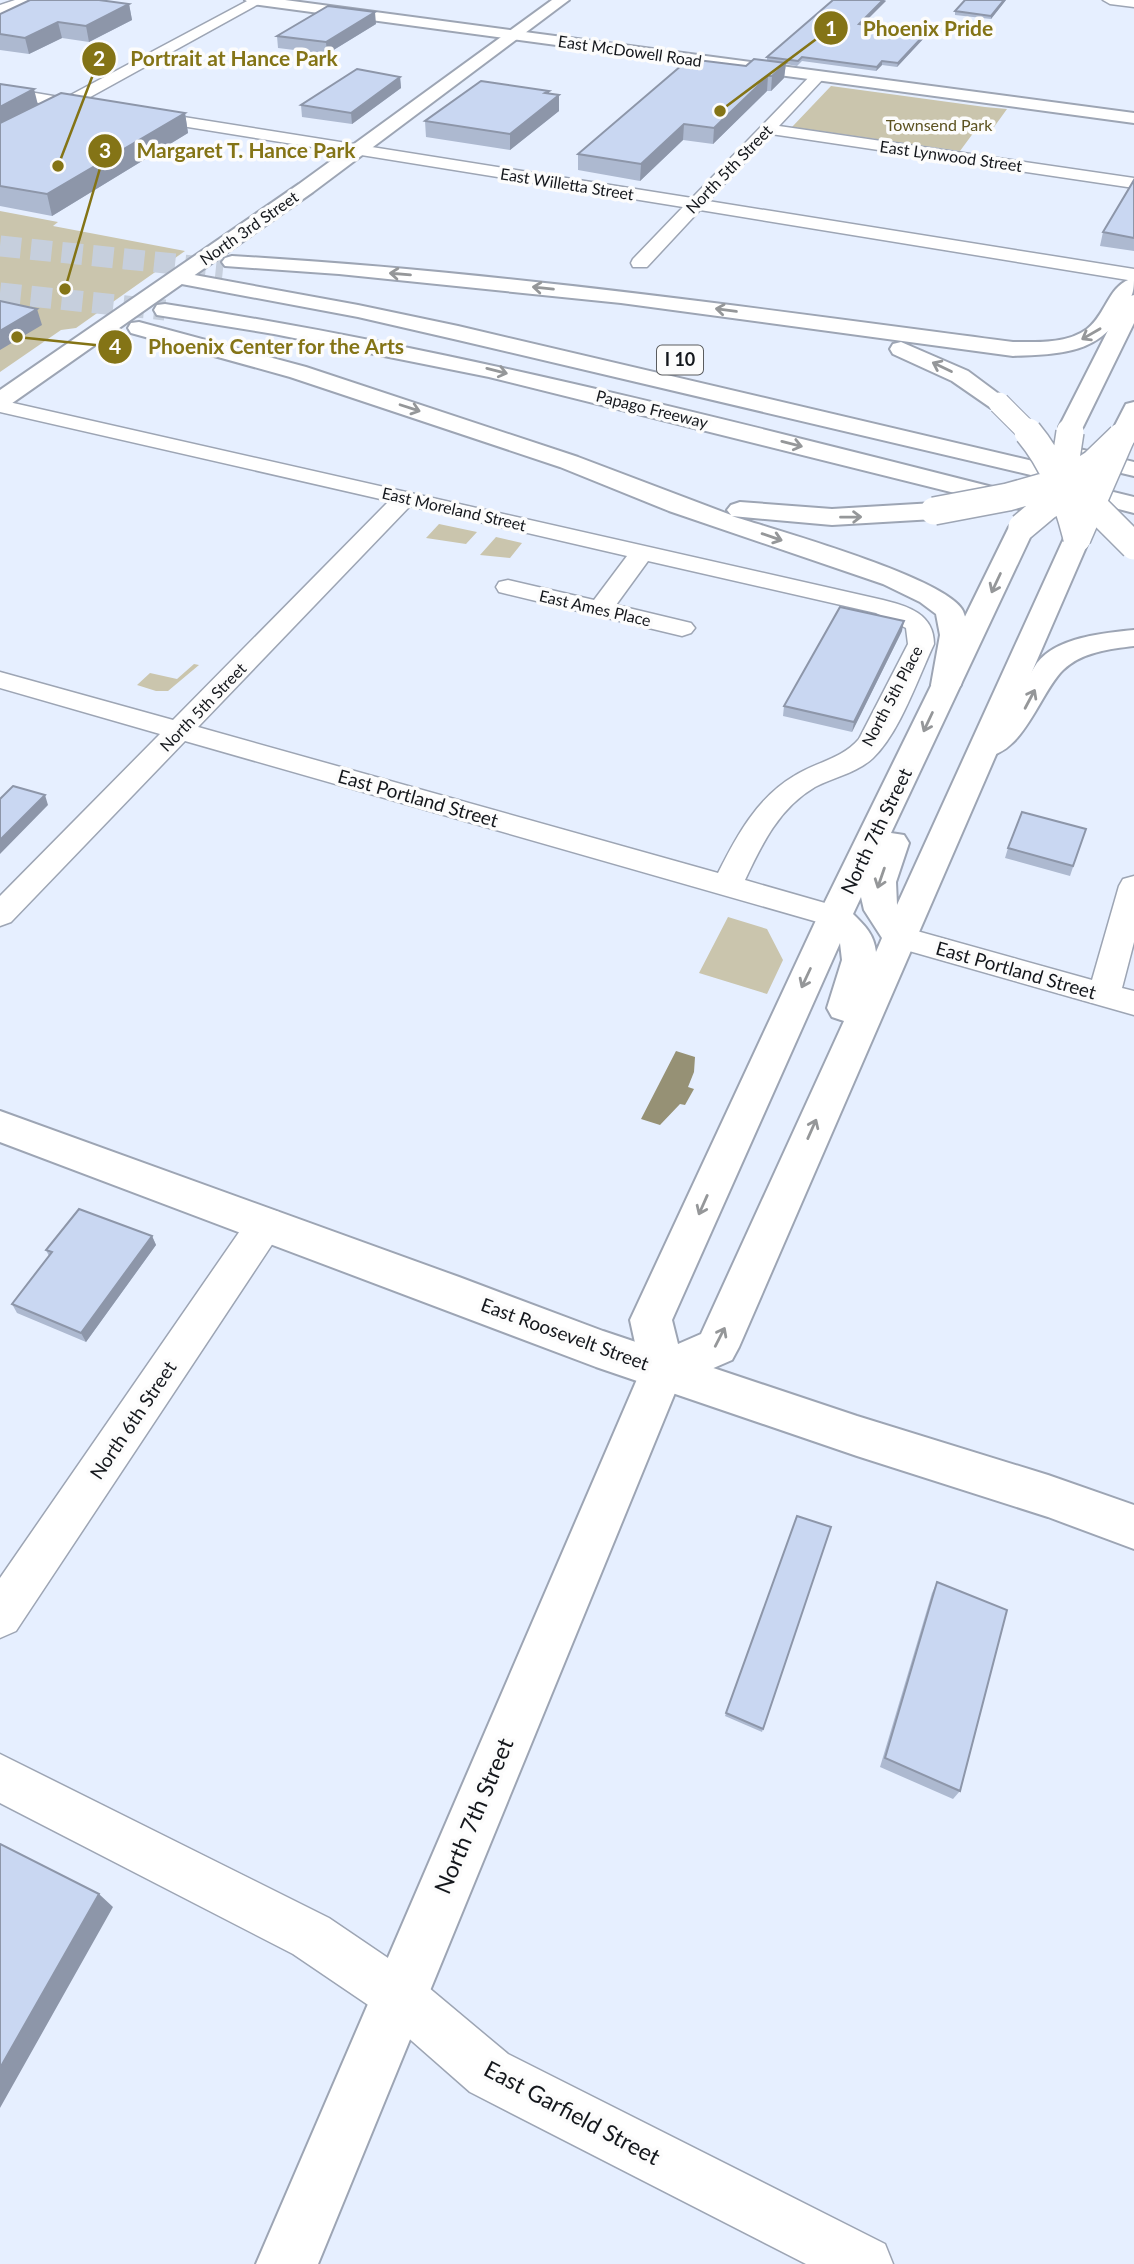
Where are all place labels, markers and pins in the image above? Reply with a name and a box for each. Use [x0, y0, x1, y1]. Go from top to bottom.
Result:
callout: Phoenix Pride [814, 7, 1007, 49]
callout: Portrait at Hance Park [81, 38, 352, 80]
callout: Margaret T. Hance Park [88, 130, 370, 172]
callout: Phoenix Center for the Arts [98, 326, 418, 368]

